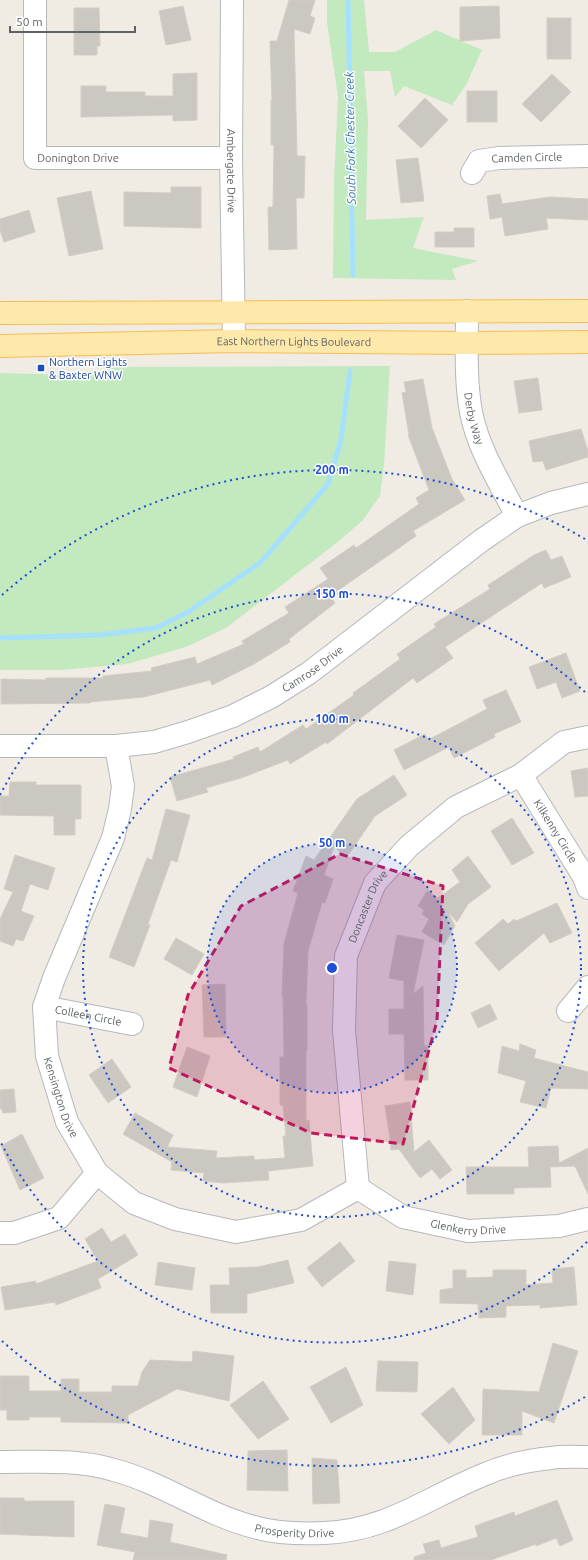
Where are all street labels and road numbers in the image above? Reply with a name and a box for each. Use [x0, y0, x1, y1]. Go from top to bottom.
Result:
street label: Ambergate Drive [225, 129, 238, 213]
street label: Camden Circle [491, 151, 562, 165]
street label: Donington Drive [37, 152, 119, 164]
street label: East Northern Lights Boulevard [217, 335, 371, 348]
street label: Derby Way [462, 392, 486, 447]
street label: Camrose Drive [280, 643, 345, 695]
street label: Kilkenny Circle [532, 797, 580, 865]
street label: Doncaster Drive [346, 868, 390, 944]
street label: Colleen Circle [54, 1003, 123, 1028]
street label: Kensington Drive [42, 1056, 81, 1140]
street label: Glenkerry Drive [429, 1217, 506, 1237]
street label: Prosperity Drive [253, 1521, 335, 1539]

